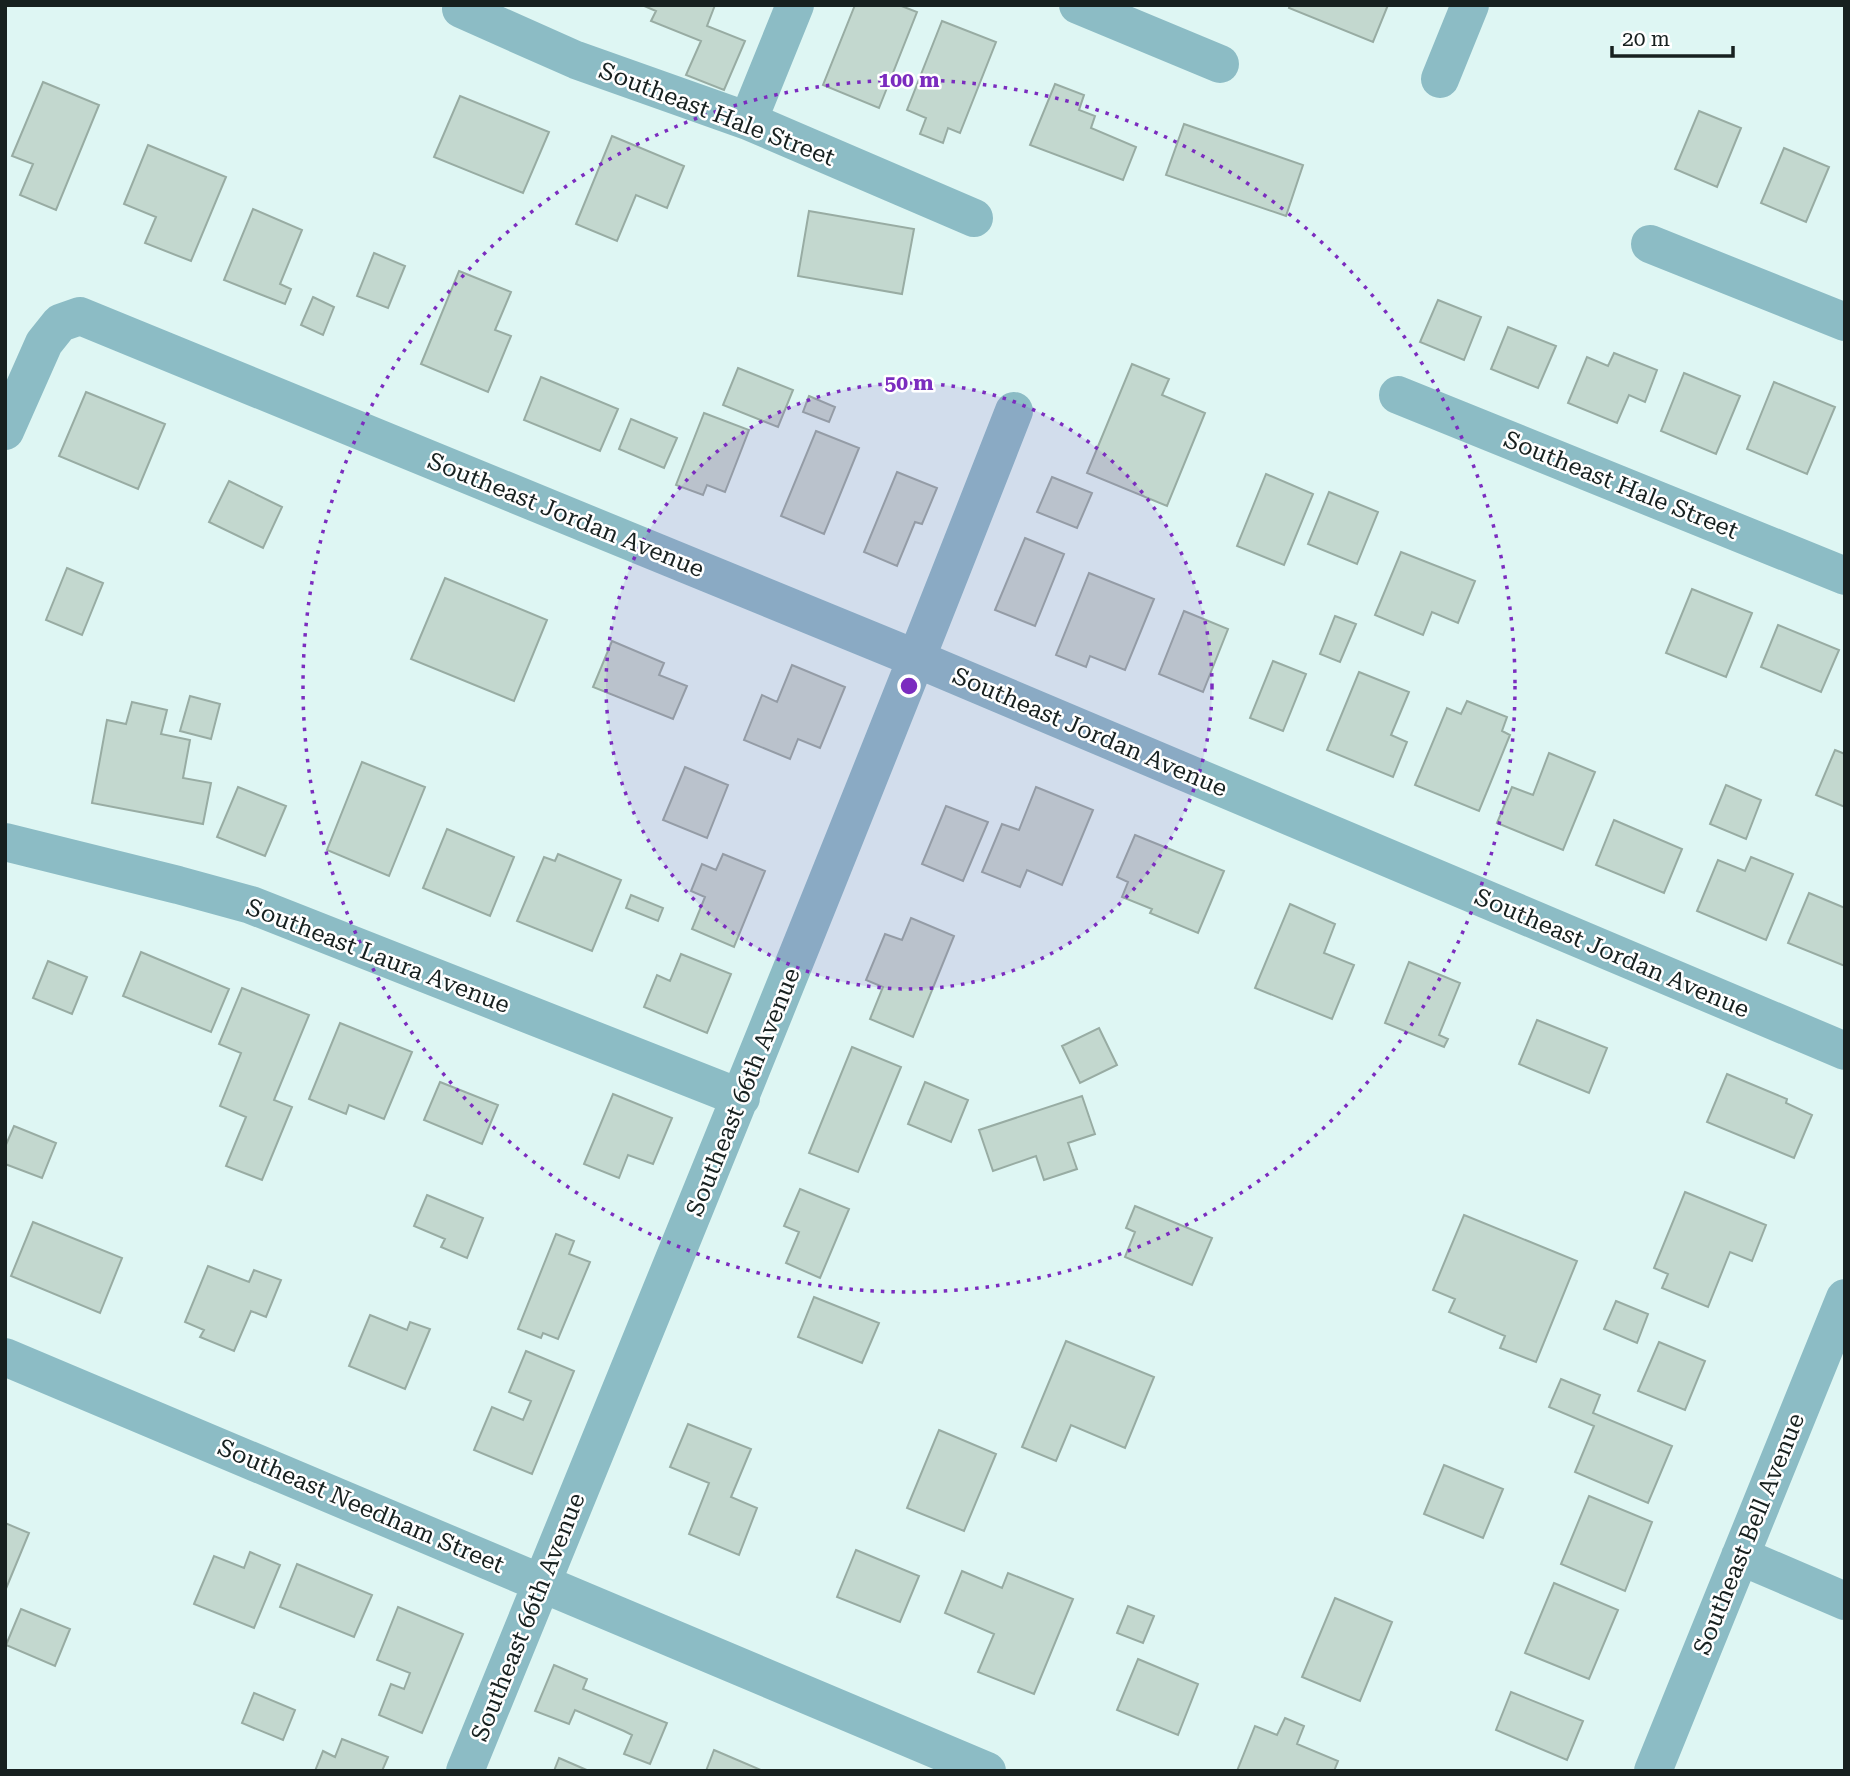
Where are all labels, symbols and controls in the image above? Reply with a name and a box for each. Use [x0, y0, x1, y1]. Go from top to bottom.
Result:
scale bar [1612, 14, 1733, 58]
text: 20 m [1622, 27, 1670, 51]
street label: Southeast Hale Street [595, 56, 839, 172]
text: 100 m [879, 68, 939, 92]
text: 50 m [884, 371, 934, 395]
street label: Southeast Hale Street [1500, 425, 1742, 545]
street label: Southeast Jordan Avenue [424, 447, 708, 583]
street label: Southeast Jordan Avenue [949, 661, 1231, 803]
centre of rings [897, 674, 921, 698]
street label: Southeast Jordan Avenue [1471, 882, 1753, 1024]
street label: Southeast Laura Avenue [242, 893, 514, 1019]
street label: Southeast 66th Avenue [680, 964, 806, 1220]
street label: Southeast Bell Avenue [1688, 1409, 1810, 1659]
street label: Southeast Needham Street [214, 1433, 508, 1579]
street label: Southeast 66th Avenue [465, 1489, 591, 1745]

